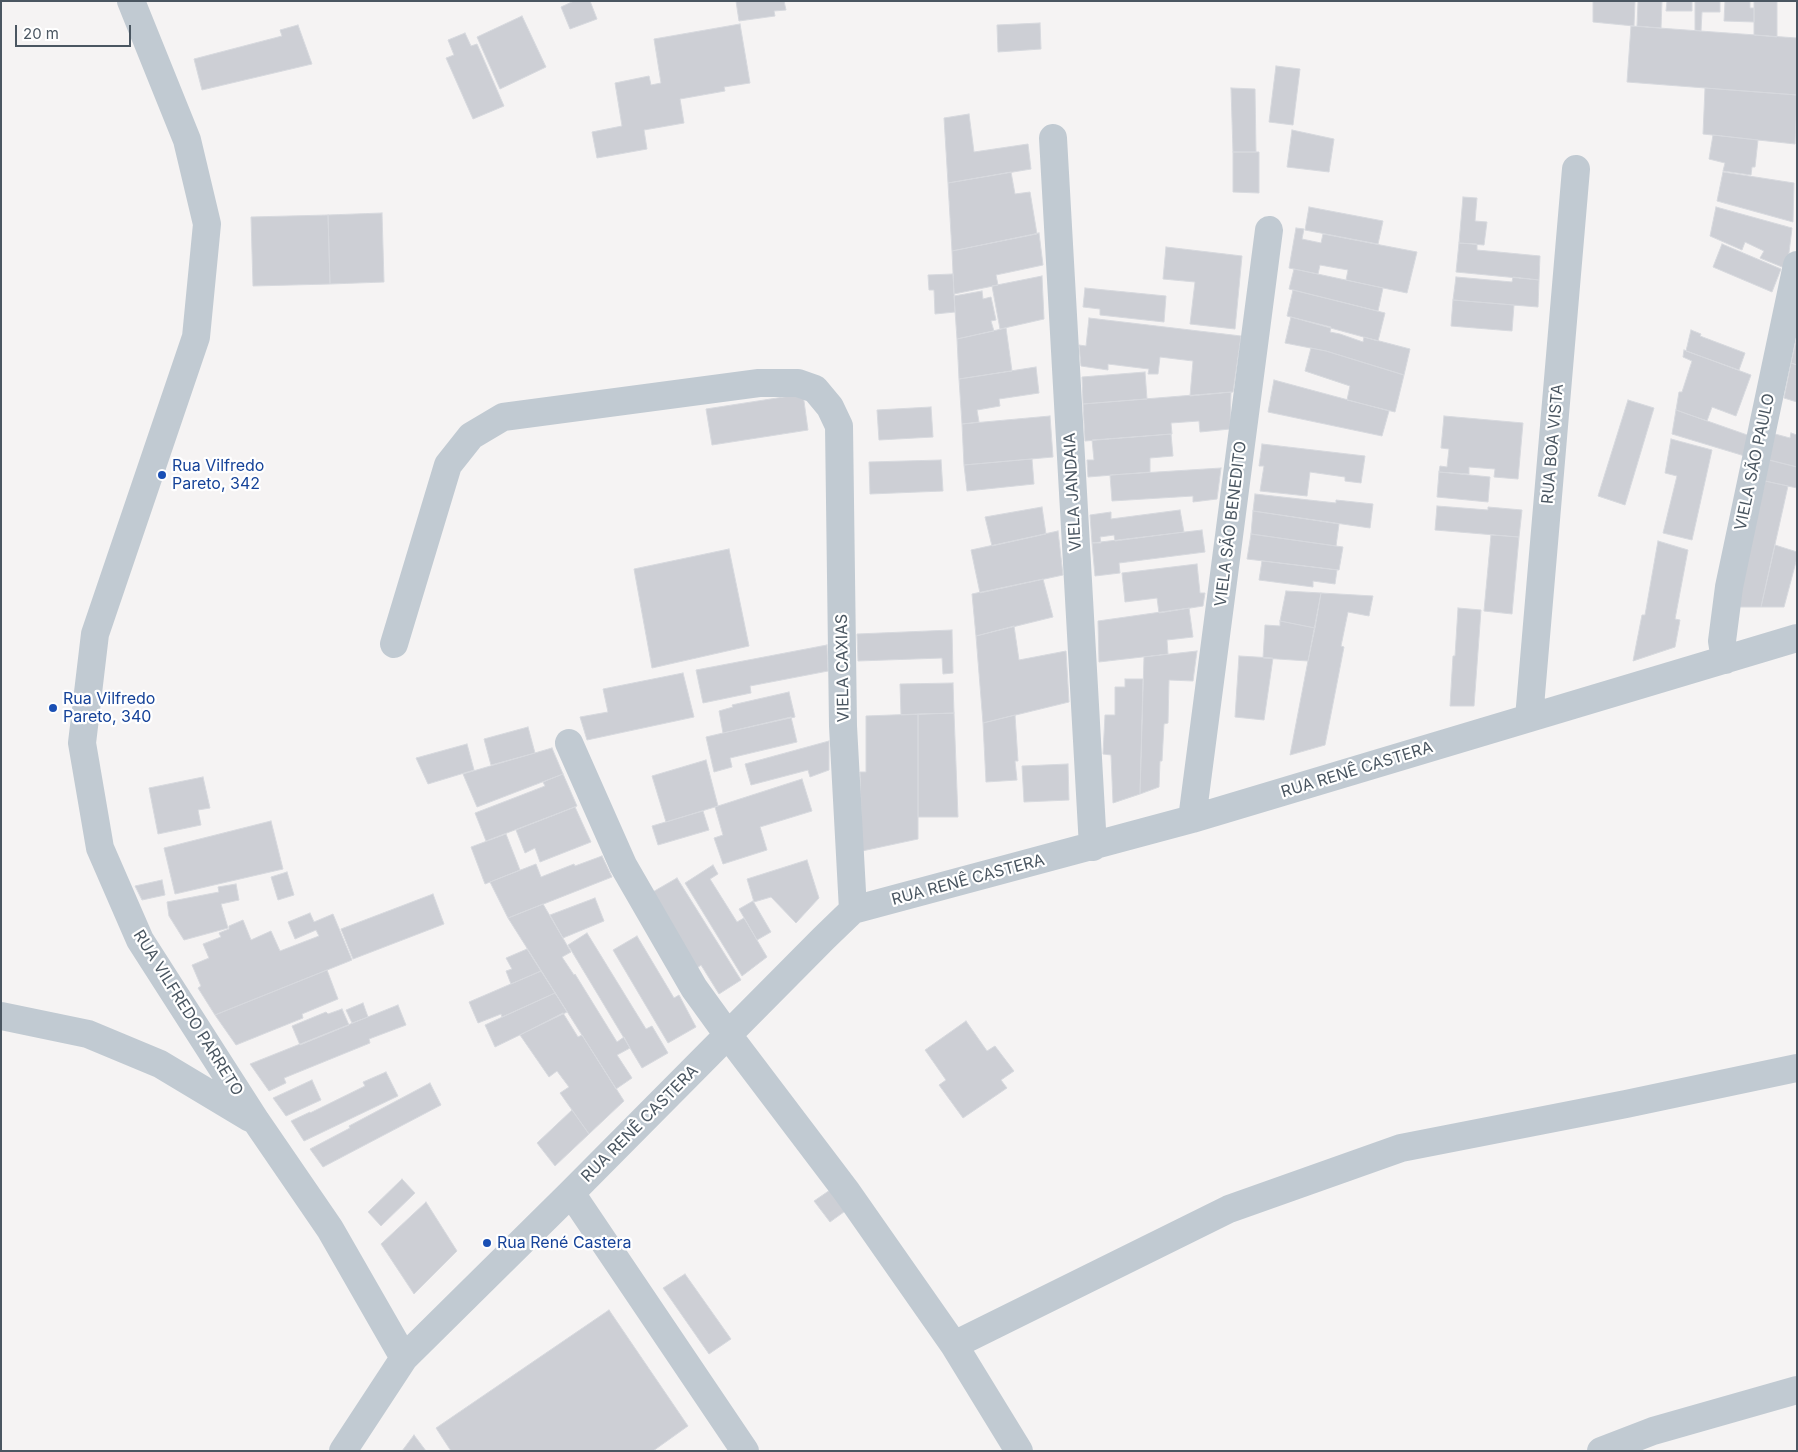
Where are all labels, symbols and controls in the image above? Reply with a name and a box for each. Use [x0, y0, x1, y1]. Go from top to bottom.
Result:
scale bar [18, 15, 134, 47]
text: 20 m [23, 24, 59, 43]
street label: RUA BOA VISTA [1538, 383, 1568, 505]
street label: VIELA SÃO PAULO [1731, 392, 1779, 532]
street label: VIELA JANDAIA [1060, 432, 1086, 552]
street label: VIELA SÃO BENEDITO [1211, 440, 1251, 608]
place label: Rua Vilfredo Pareto, 342 [172, 456, 264, 494]
marker: Rua Vilfredo Pareto, 342 [156, 469, 168, 481]
street label: VIELA CAXIAS [832, 614, 854, 722]
place label: Rua Vilfredo Pareto, 340 [63, 689, 155, 727]
marker: Rua Vilfredo Pareto, 340 [47, 702, 59, 714]
street label: RUA RENÊ CASTERA [1279, 738, 1435, 802]
street label: RUA RENÊ CASTERA [889, 850, 1047, 910]
street label: RUA VILFREDO PARRETO [129, 927, 247, 1099]
street label: RUA RENÊ CASTERA [578, 1062, 702, 1186]
place label: Rua René Castera [497, 1233, 631, 1253]
marker: Rua René Castera [481, 1237, 493, 1249]

